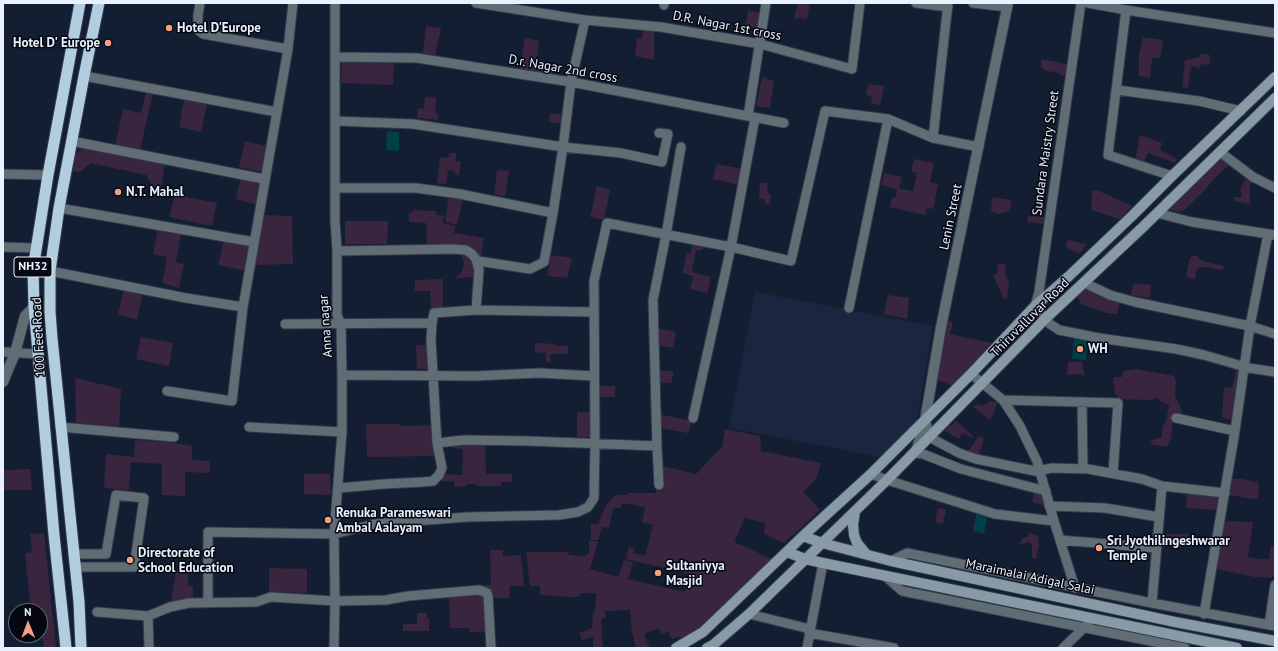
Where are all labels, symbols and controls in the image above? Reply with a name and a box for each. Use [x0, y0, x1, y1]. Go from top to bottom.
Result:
street label: D.R. Nagar 1st cross [672, 8, 782, 44]
place label: Hotel D'Europe [177, 20, 261, 36]
marker: Hotel D'Europe [164, 23, 174, 33]
place label: Hotel D' Europe [13, 35, 100, 51]
marker: Hotel D' Europe [103, 38, 113, 48]
street label: D.r. Nagar 2nd cross [507, 52, 619, 86]
street label: Sundara Maistry Street [1030, 90, 1062, 216]
street label: Lenin Street [936, 183, 966, 251]
place label: N.T. Mahal [126, 184, 184, 200]
marker: N.T. Mahal [113, 187, 123, 197]
road number: NH32 [14, 257, 52, 277]
street label: Thiruvalluvar Road [987, 275, 1073, 361]
street label: Anna nagar [316, 294, 336, 358]
street label: 100 Feet Road [29, 297, 49, 377]
place label: WH [1088, 341, 1108, 357]
marker: WH [1075, 344, 1085, 354]
place label: Renuka Parameswari Ambal Aalayam [336, 505, 451, 536]
marker: Renuka Parameswari Ambal Aalayam [323, 515, 333, 525]
place label: Sri Jyothilingeshwarar Temple [1107, 533, 1230, 564]
marker: Sri Jyothilingeshwarar Temple [1094, 543, 1104, 553]
place label: Directorate of School Education [138, 545, 234, 576]
marker: Directorate of School Education [125, 555, 135, 565]
street label: Maraimalai Adigal Salai [964, 556, 1096, 598]
place label: Sultaniyya Masjid [666, 558, 725, 589]
marker: Sultaniyya Masjid [653, 568, 663, 578]
north arrow [8, 603, 48, 643]
text: N [24, 605, 32, 619]

